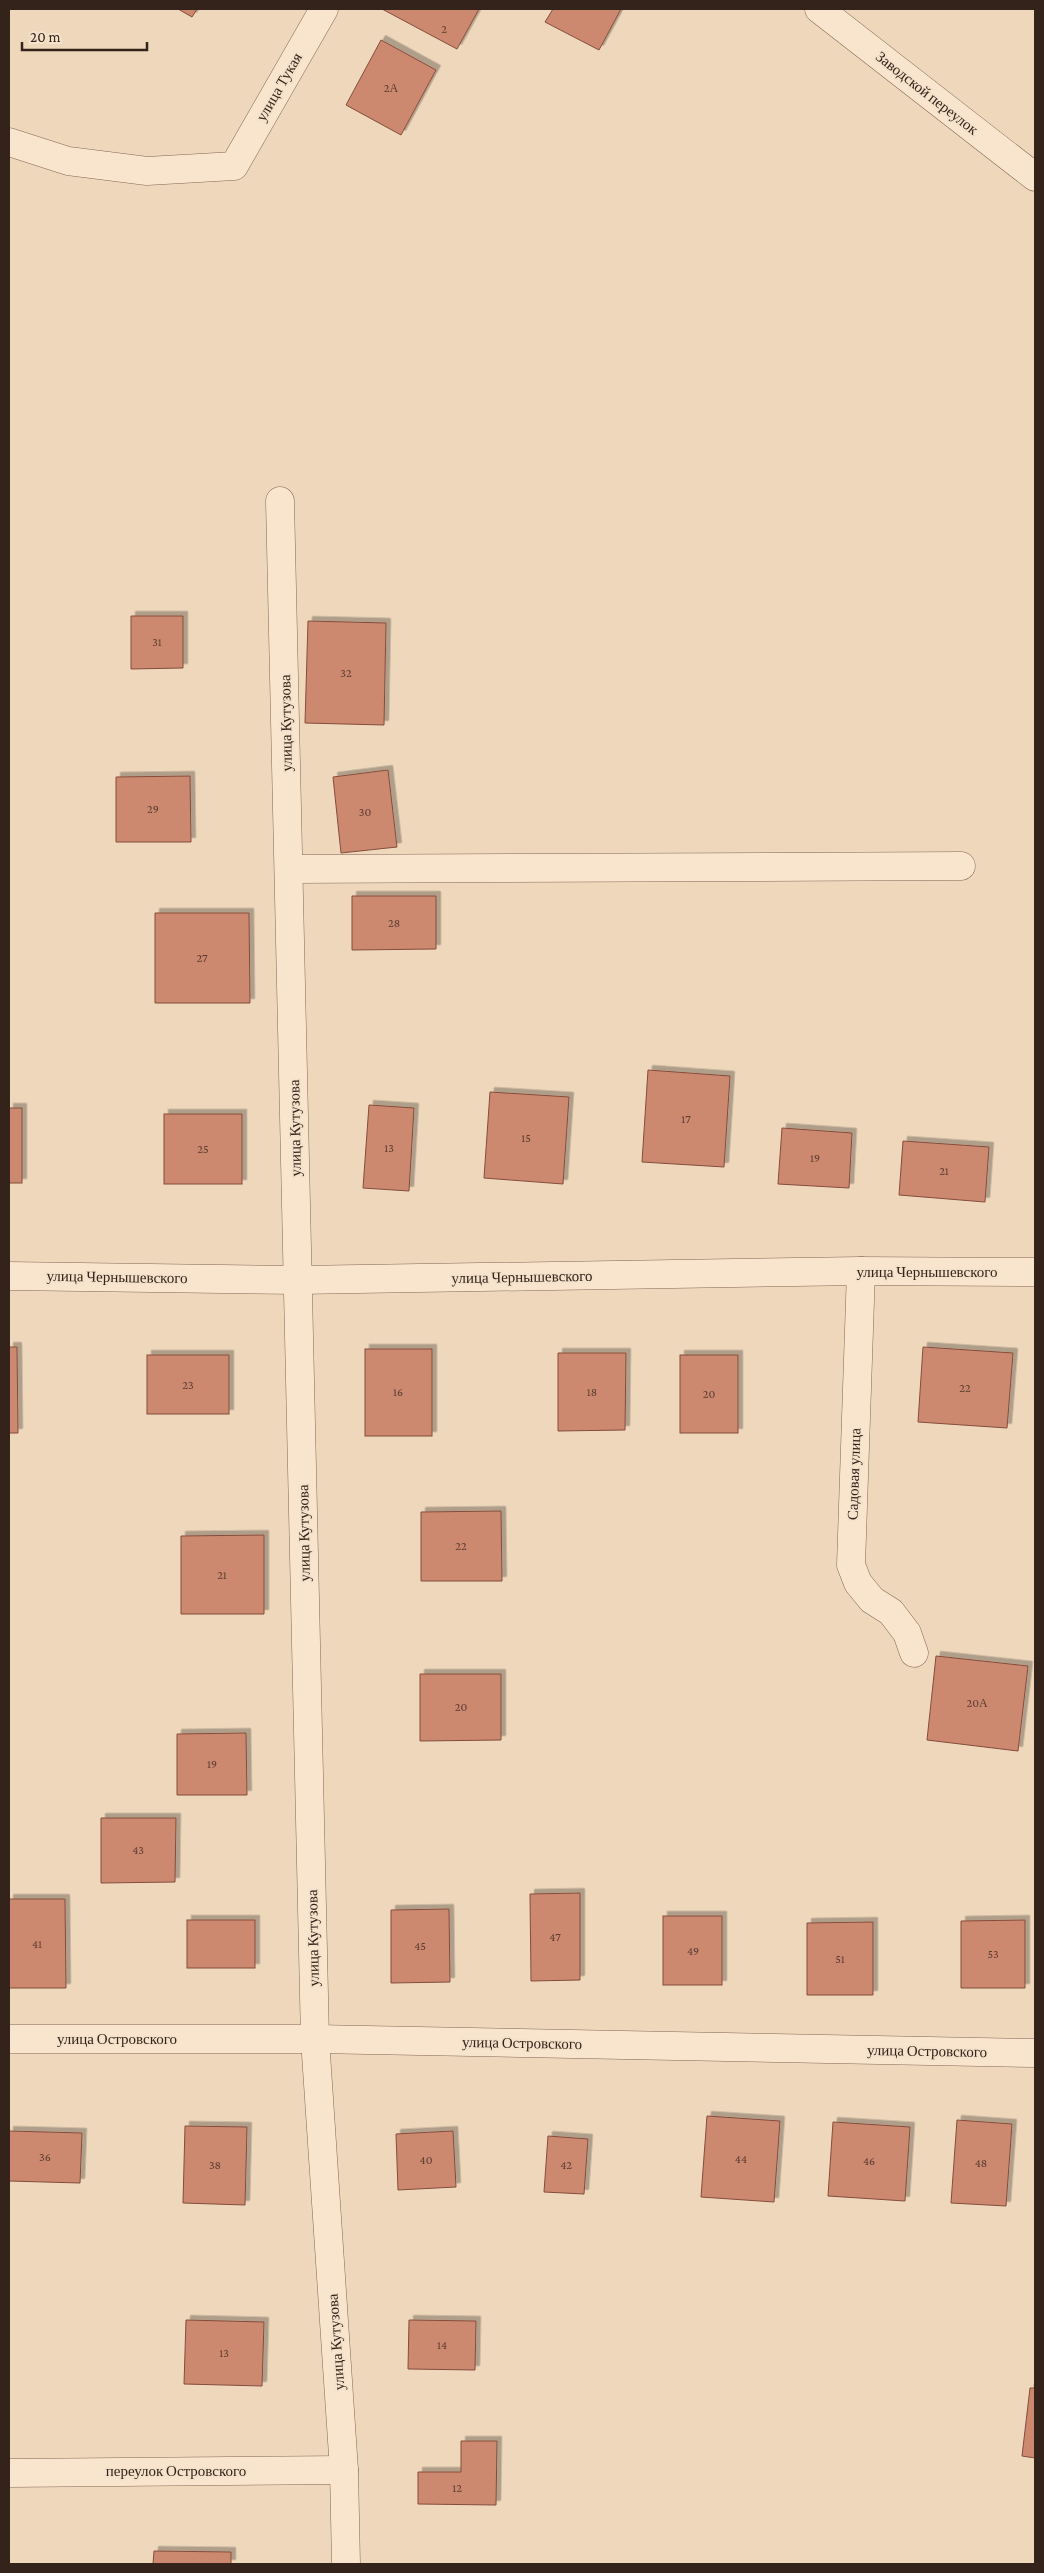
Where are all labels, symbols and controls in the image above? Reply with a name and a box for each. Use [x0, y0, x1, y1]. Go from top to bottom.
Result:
scale bar [22, 20, 148, 52]
house number: 2 [441, 22, 447, 36]
text: 20 m [30, 29, 61, 45]
street label: Заводской переулок [873, 48, 982, 138]
street label: улица Тукая [253, 50, 305, 124]
house number: 2А [384, 81, 399, 95]
house number: 31 [152, 635, 162, 649]
house number: 32 [340, 666, 352, 680]
street label: улица Кутузова [277, 674, 295, 772]
house number: 29 [147, 802, 159, 816]
house number: 30 [359, 805, 371, 819]
house number: 28 [388, 916, 400, 930]
house number: 27 [196, 951, 208, 965]
street label: улица Кутузова [286, 1079, 304, 1177]
house number: 17 [681, 1112, 691, 1126]
house number: 15 [521, 1131, 531, 1145]
house number: 13 [384, 1141, 394, 1155]
house number: 25 [197, 1142, 209, 1156]
house number: 19 [810, 1151, 820, 1165]
house number: 21 [939, 1164, 949, 1178]
street label: улица Чернышевского [856, 1264, 998, 1280]
street label: улица Чернышевского [46, 1268, 188, 1286]
street label: улица Чернышевского [451, 1268, 593, 1286]
house number: 23 [182, 1378, 194, 1392]
house number: 22 [959, 1381, 971, 1395]
house number: 16 [393, 1385, 403, 1399]
house number: 18 [587, 1385, 597, 1399]
house number: 20 [703, 1387, 715, 1401]
street label: Садовая улица [844, 1427, 864, 1520]
street label: улица Кутузова [295, 1484, 313, 1582]
house number: 22 [455, 1539, 467, 1553]
house number: 21 [217, 1568, 227, 1582]
house number: 20А [966, 1696, 988, 1710]
house number: 20 [455, 1700, 467, 1714]
house number: 19 [207, 1757, 217, 1771]
house number: 43 [132, 1843, 144, 1857]
street label: улица Кутузова [304, 1889, 322, 1987]
house number: 47 [549, 1930, 561, 1944]
house number: 41 [32, 1937, 42, 1951]
house number: 45 [414, 1939, 426, 1953]
house number: 49 [687, 1944, 699, 1958]
house number: 53 [987, 1947, 999, 1961]
house number: 51 [835, 1952, 845, 1966]
street label: улица Островского [57, 2031, 177, 2047]
street label: улица Островского [462, 2034, 582, 2052]
street label: улица Островского [867, 2042, 987, 2060]
house number: 36 [39, 2150, 51, 2164]
house number: 44 [735, 2152, 747, 2166]
house number: 40 [420, 2153, 433, 2167]
house number: 46 [863, 2154, 875, 2168]
house number: 48 [975, 2156, 987, 2170]
house number: 38 [209, 2158, 221, 2172]
house number: 42 [560, 2158, 572, 2172]
street label: улица Кутузова [325, 2293, 347, 2391]
house number: 14 [437, 2338, 447, 2352]
house number: 13 [219, 2346, 229, 2360]
street label: переулок Островского [106, 2463, 246, 2479]
house number: 12 [452, 2481, 462, 2495]

